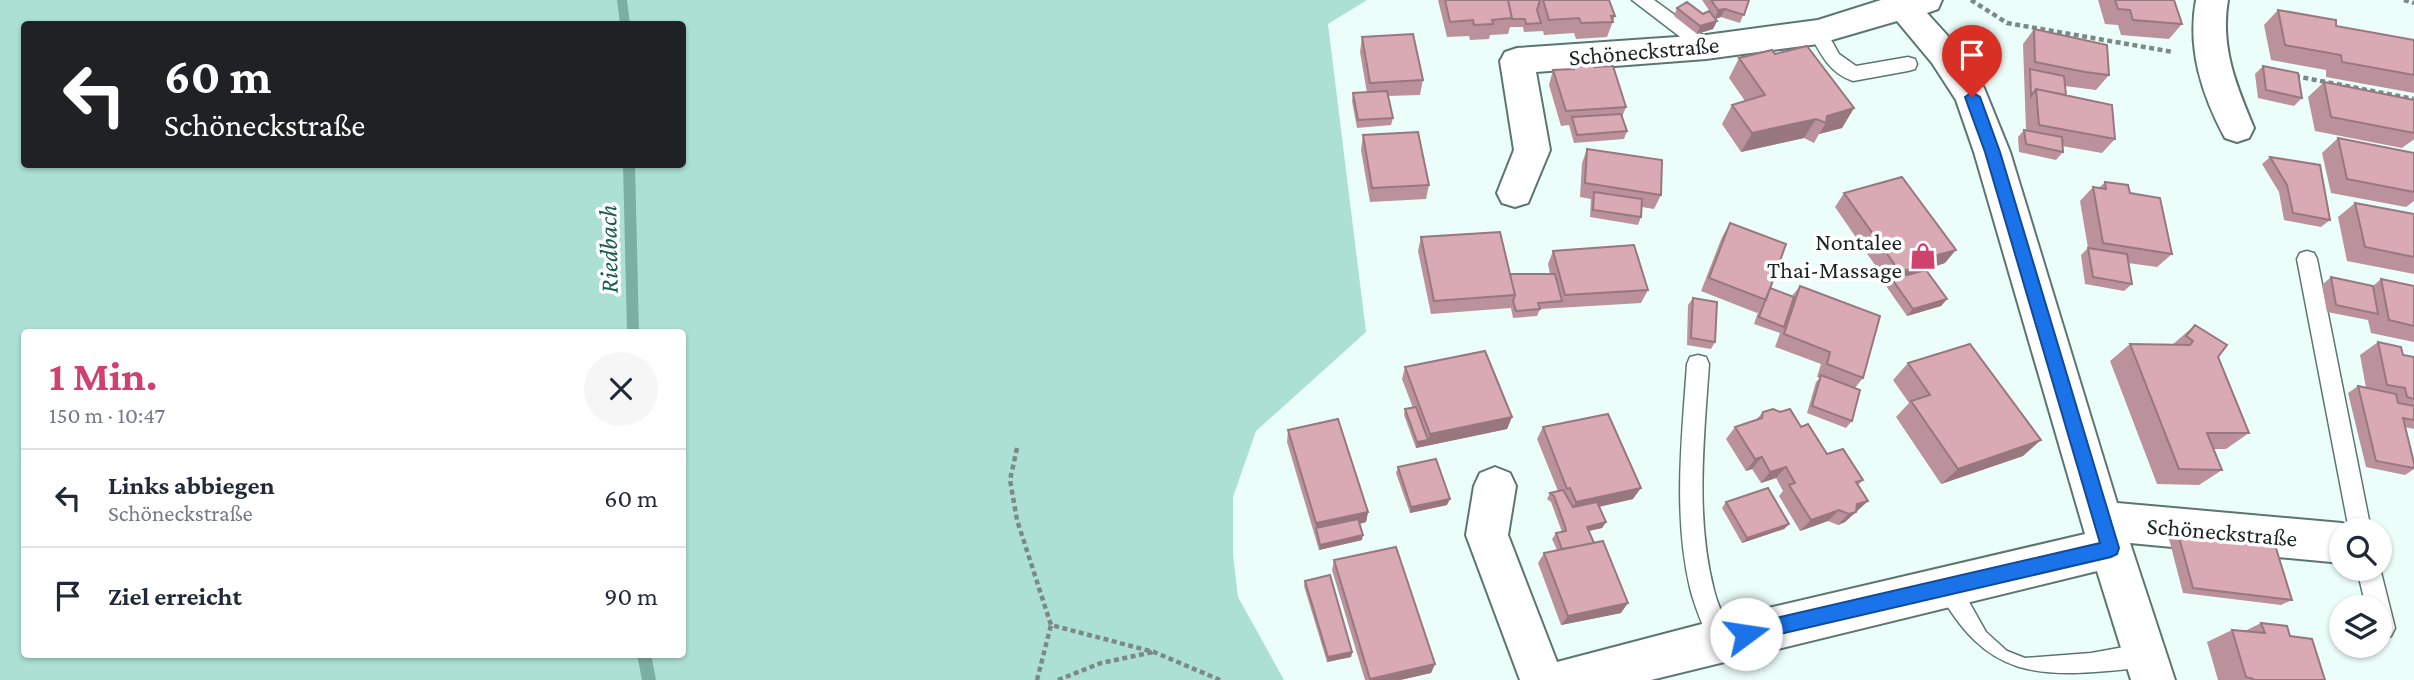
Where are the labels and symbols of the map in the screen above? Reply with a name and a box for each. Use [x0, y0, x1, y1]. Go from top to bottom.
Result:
pin [1942, 25, 2002, 97]
street label: Schöneckstraße [1568, 30, 1720, 71]
water label: Riedbach [593, 204, 624, 294]
place label: Nontalee Thai-Massage [1767, 228, 1902, 283]
shop icon: Nontalee Thai-Massage [1908, 241, 1938, 271]
street label: Schöneckstraße [2146, 511, 2298, 552]
position arrow [1709, 597, 1783, 671]

